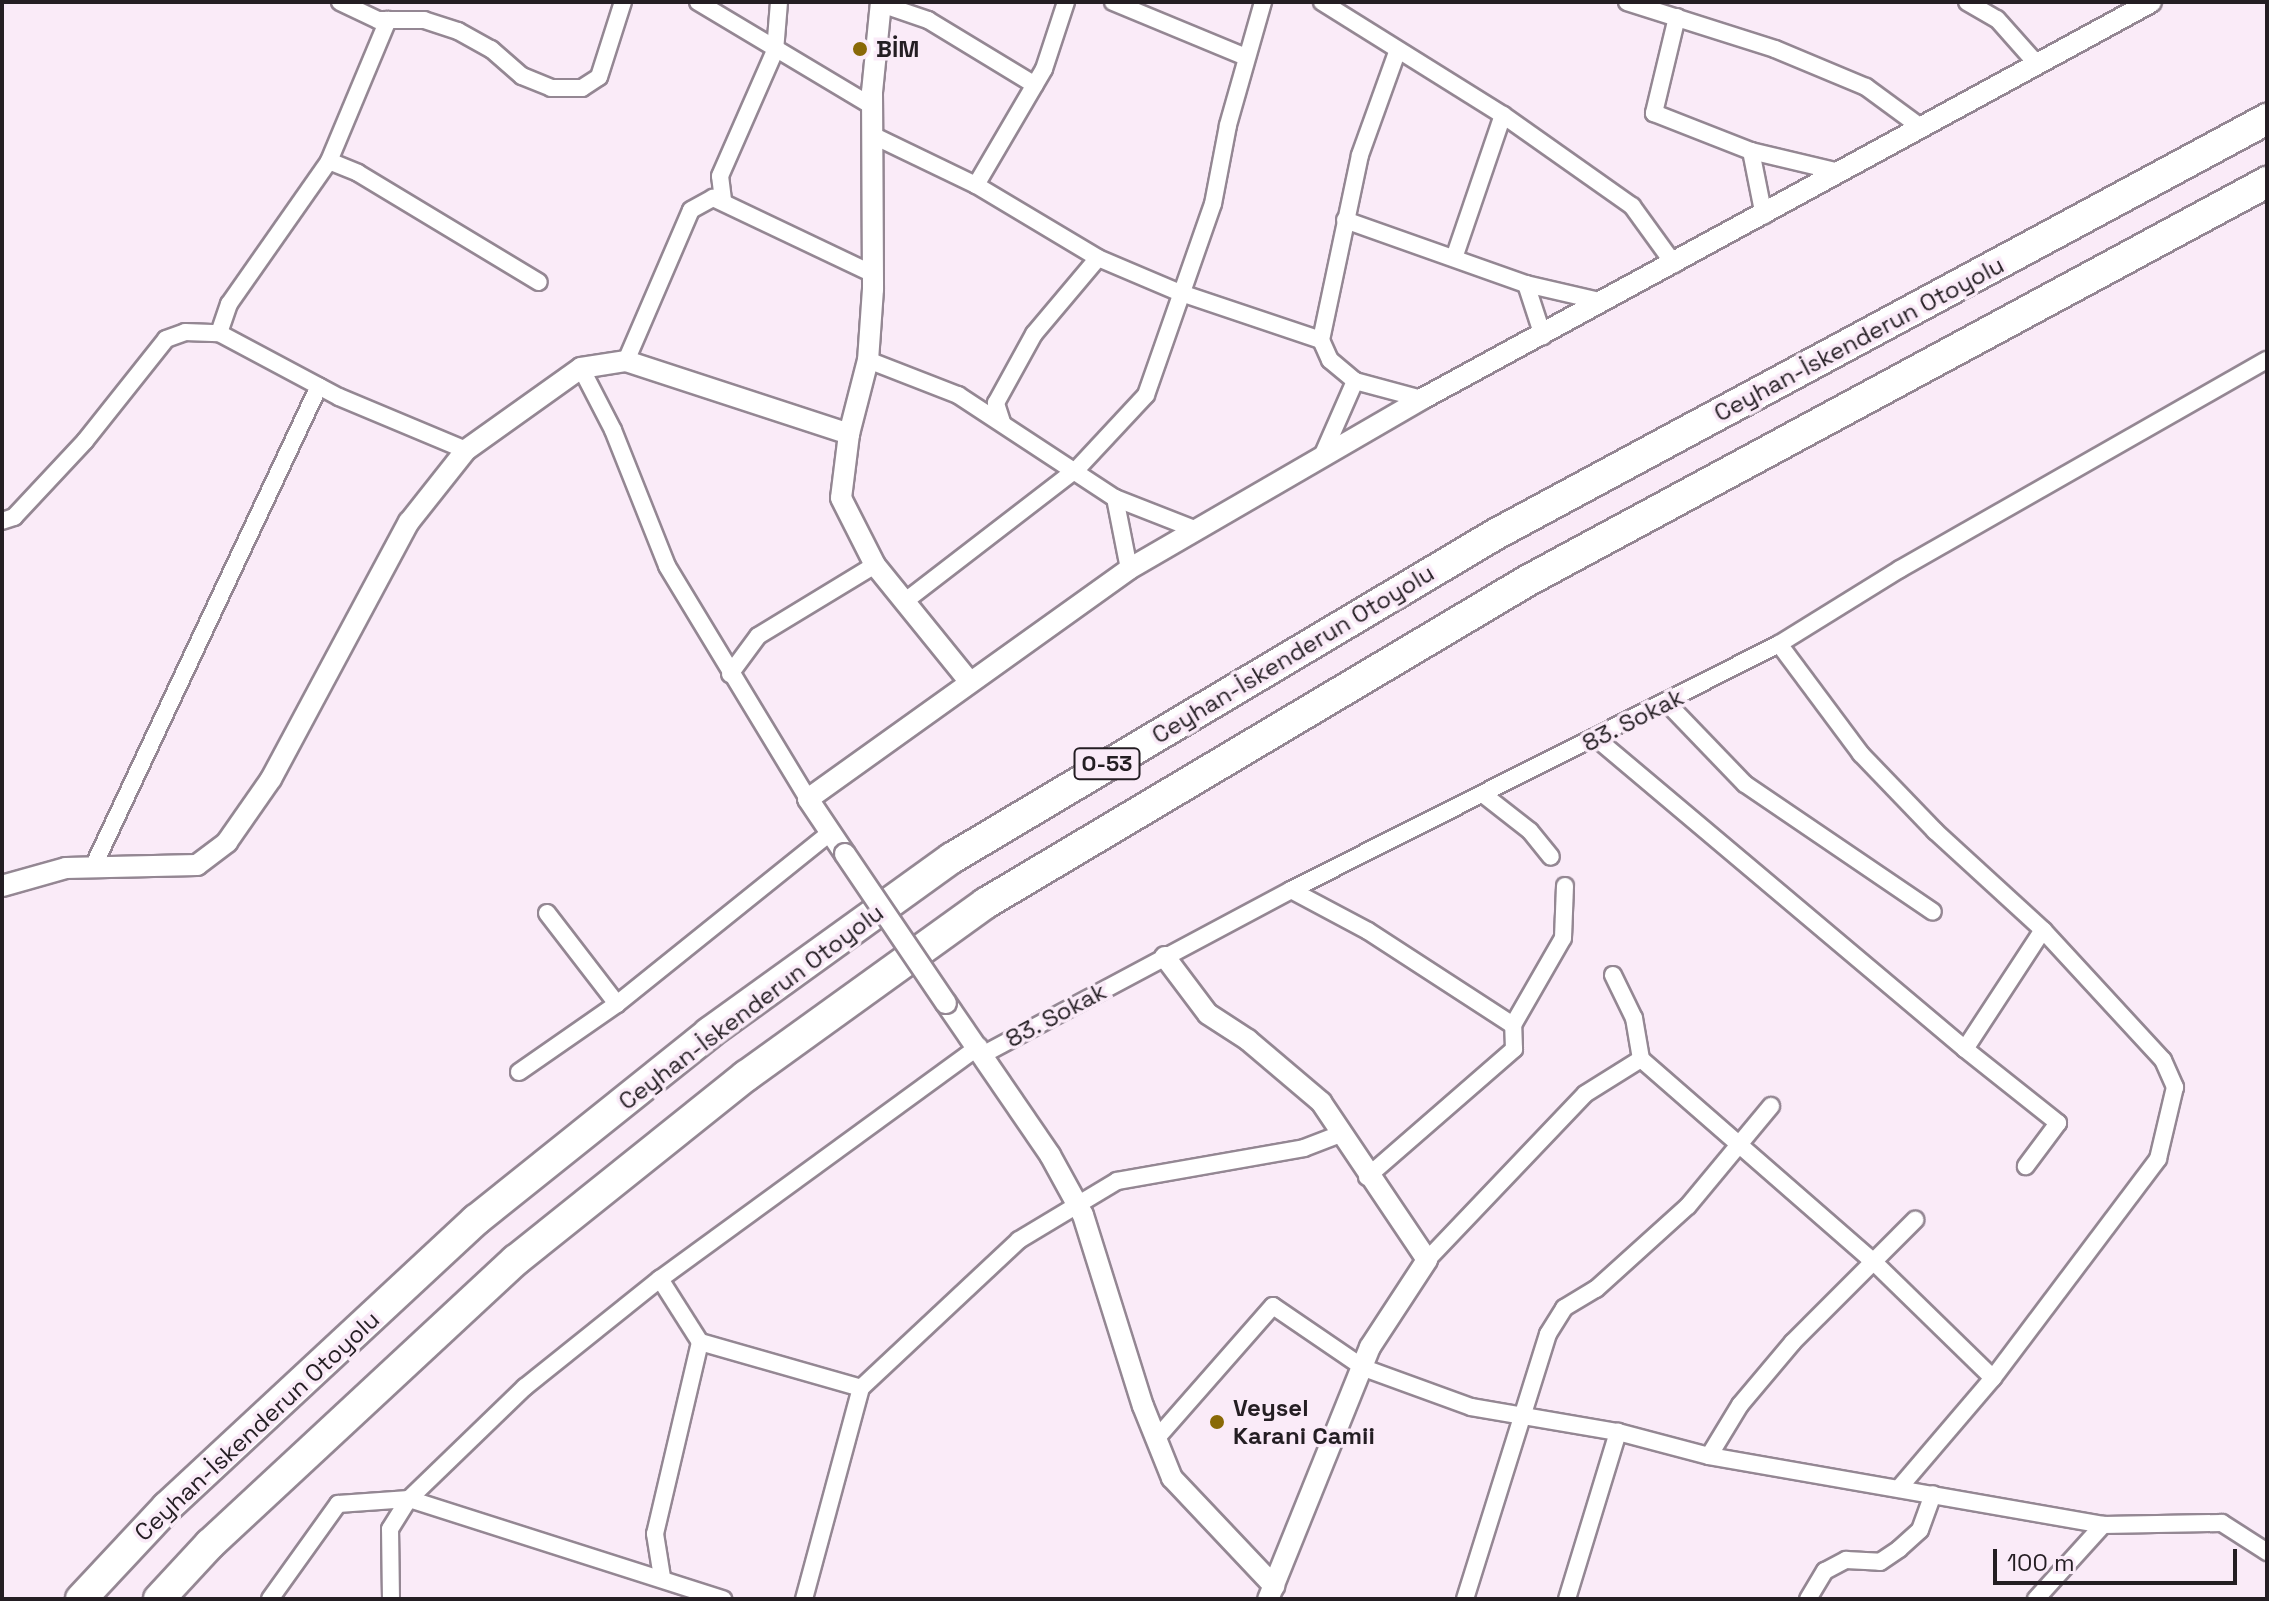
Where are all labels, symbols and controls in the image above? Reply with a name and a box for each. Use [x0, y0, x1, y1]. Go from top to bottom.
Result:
place label: BİM [876, 35, 919, 63]
marker: BİM [851, 40, 869, 58]
street label: Ceyhan-İskenderun Otoyolu [1709, 250, 2009, 428]
street label: Ceyhan-İskenderun Otoyolu [1147, 558, 1439, 750]
street label: 83. Sokak [1577, 682, 1689, 758]
road number: O-53 [1073, 746, 1141, 782]
street label: Ceyhan-İskenderun Otoyolu [613, 898, 889, 1116]
street label: 83. Sokak [1000, 976, 1112, 1054]
street label: Ceyhan-İskenderun Otoyolu [129, 1305, 385, 1547]
place label: Veysel Karani Camii [1233, 1394, 1375, 1450]
marker: Veysel Karani Camii [1208, 1413, 1226, 1431]
scale bar [1997, 1533, 2241, 1583]
text: 100 m [2007, 1547, 2075, 1578]

